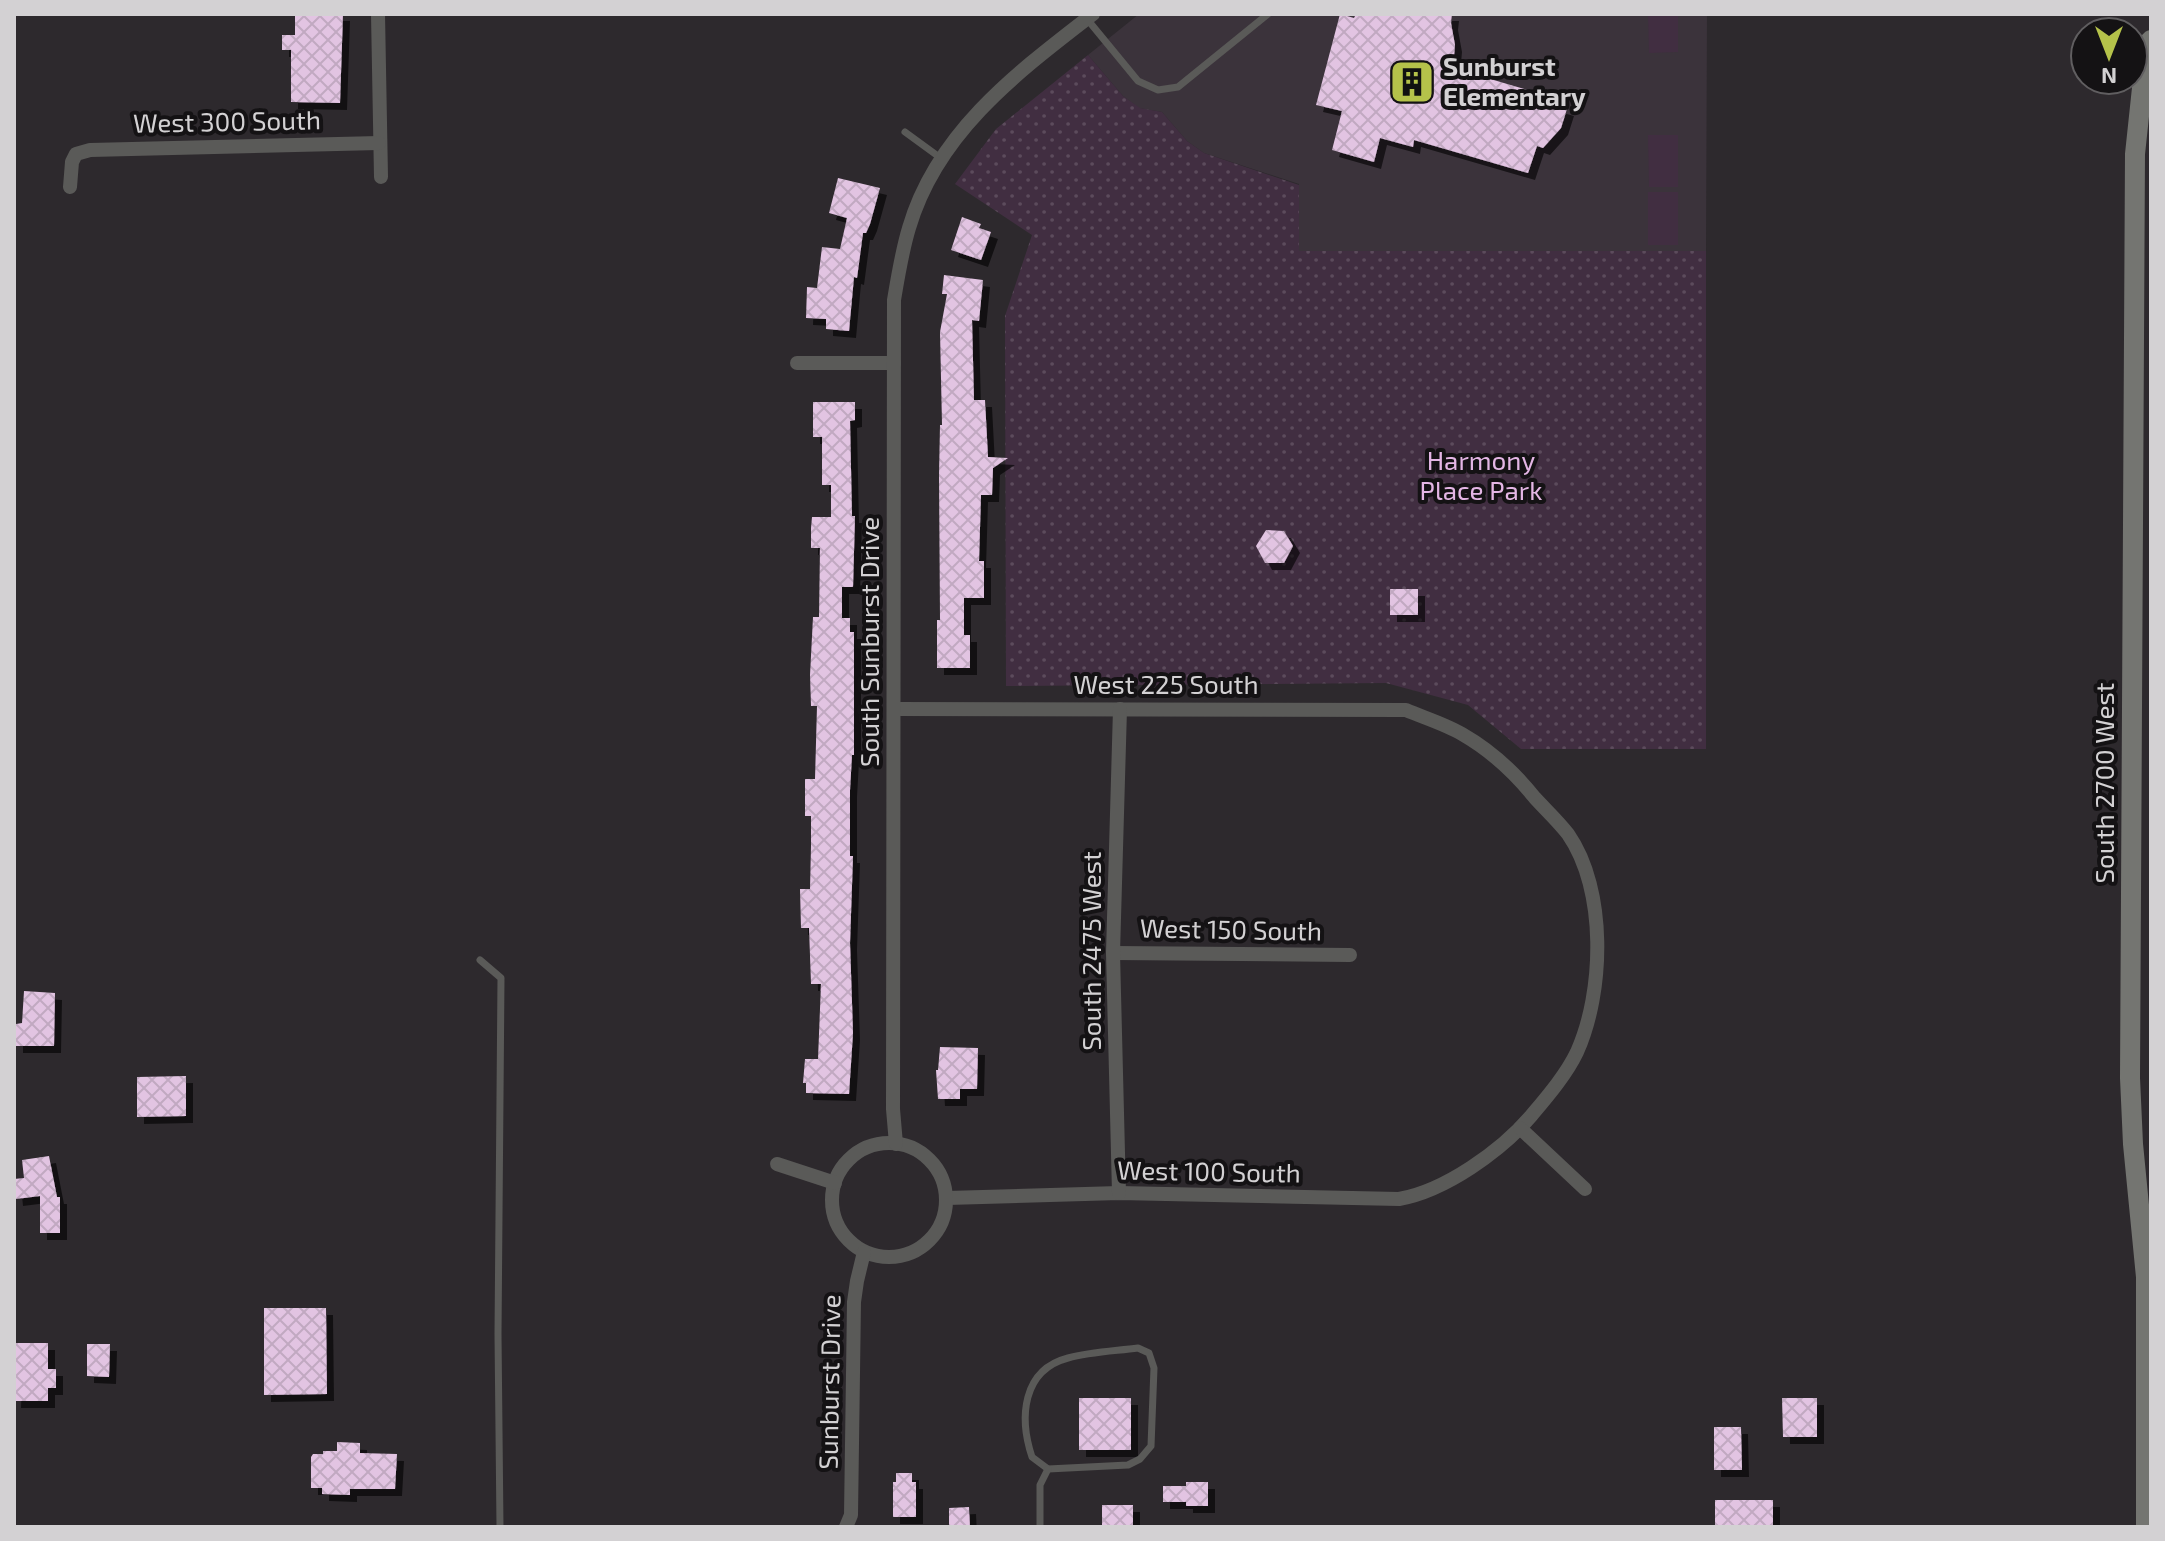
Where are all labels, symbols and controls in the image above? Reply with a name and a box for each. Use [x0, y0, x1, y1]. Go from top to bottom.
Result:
north arrow [2069, 16, 2149, 96]
place label: Sunburst Elementary [1443, 50, 1586, 112]
building icon: Sunburst Elementary [1388, 58, 1436, 106]
text: N [2101, 64, 2117, 90]
street label: West 300 South [133, 103, 321, 138]
park label: Harmony Place Park [1420, 444, 1542, 505]
street label: South Sunburst Drive [853, 517, 884, 767]
street label: West 225 South [1073, 668, 1259, 699]
street label: South 2700 West [2088, 682, 2119, 883]
street label: South 2475 West [1075, 851, 1106, 1051]
street label: West 150 South [1140, 911, 1322, 946]
street label: West 100 South [1117, 1153, 1301, 1188]
street label: Sunburst Drive [811, 1294, 846, 1470]

